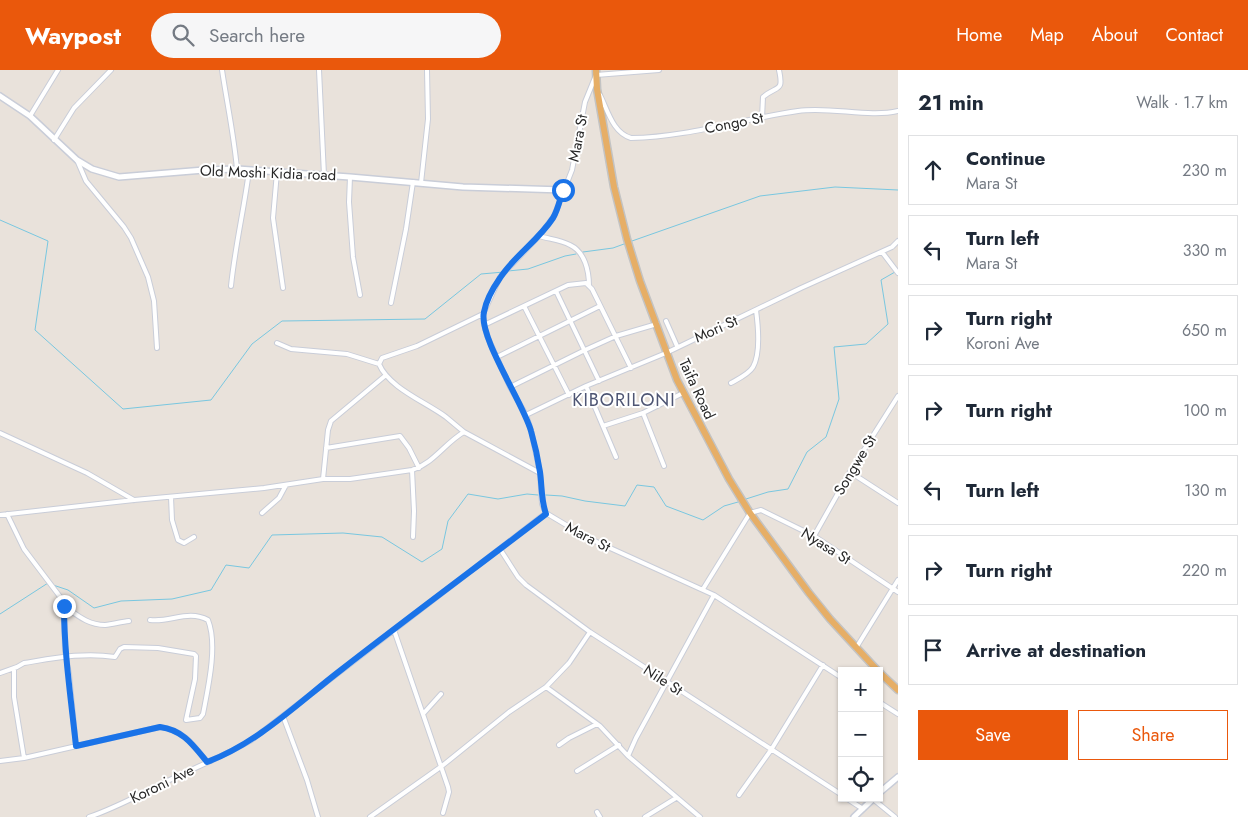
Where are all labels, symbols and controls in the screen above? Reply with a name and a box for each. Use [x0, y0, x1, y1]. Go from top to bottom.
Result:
search box [151, 13, 501, 58]
text: Waypost [25, 18, 121, 53]
icon: search [169, 21, 197, 49]
text: Search here [209, 22, 305, 49]
text: Home [956, 22, 1002, 48]
text: Map [1030, 22, 1064, 48]
text: About [1092, 22, 1137, 48]
text: Contact [1165, 22, 1223, 48]
text: 21 min [918, 88, 984, 118]
text: Walk · 1.7 km [1136, 91, 1228, 114]
street label: Congo St [703, 106, 766, 139]
street label: Mara St [563, 112, 593, 164]
text: Continue [966, 145, 1045, 172]
icon: ahead [919, 156, 947, 184]
text: 230 m [1182, 159, 1227, 182]
street label: Old Moshi Kidia road [199, 160, 337, 186]
text: Mara St [966, 172, 1017, 195]
route start [552, 179, 575, 202]
text: Turn left [966, 225, 1039, 252]
icon: left [919, 236, 947, 264]
text: 330 m [1183, 239, 1227, 262]
text: Mara St [966, 252, 1017, 275]
text: Turn right [966, 305, 1052, 332]
street label: Mori St [691, 309, 742, 348]
icon: right [919, 316, 947, 344]
text: 650 m [1182, 319, 1227, 342]
text: Koroni Ave [966, 332, 1039, 355]
street label: Taifa Road [673, 355, 721, 423]
district label: KIBORILONI [572, 387, 676, 413]
icon: right [919, 396, 947, 424]
text: Turn right [966, 397, 1052, 424]
text: 100 m [1183, 399, 1227, 422]
street label: Songwe St [828, 430, 882, 499]
icon: left [919, 476, 947, 504]
text: Turn left [966, 477, 1039, 504]
text: 130 m [1184, 479, 1227, 502]
street label: Mara St [562, 516, 615, 558]
street label: Nyasa St [797, 522, 855, 570]
icon: right [919, 556, 947, 584]
text: Turn right [966, 557, 1052, 584]
text: 220 m [1182, 559, 1227, 582]
route end [53, 595, 76, 618]
icon: arrive [919, 636, 947, 664]
text: Arrive at destination [966, 637, 1146, 664]
street label: Nile St [639, 659, 687, 701]
map controls [838, 667, 883, 802]
button: + [838, 667, 883, 712]
button: Save [918, 710, 1068, 760]
button: Share [1078, 710, 1228, 760]
button: − [838, 712, 883, 757]
button: locate [838, 757, 883, 802]
street label: Koroni Ave [126, 759, 198, 809]

